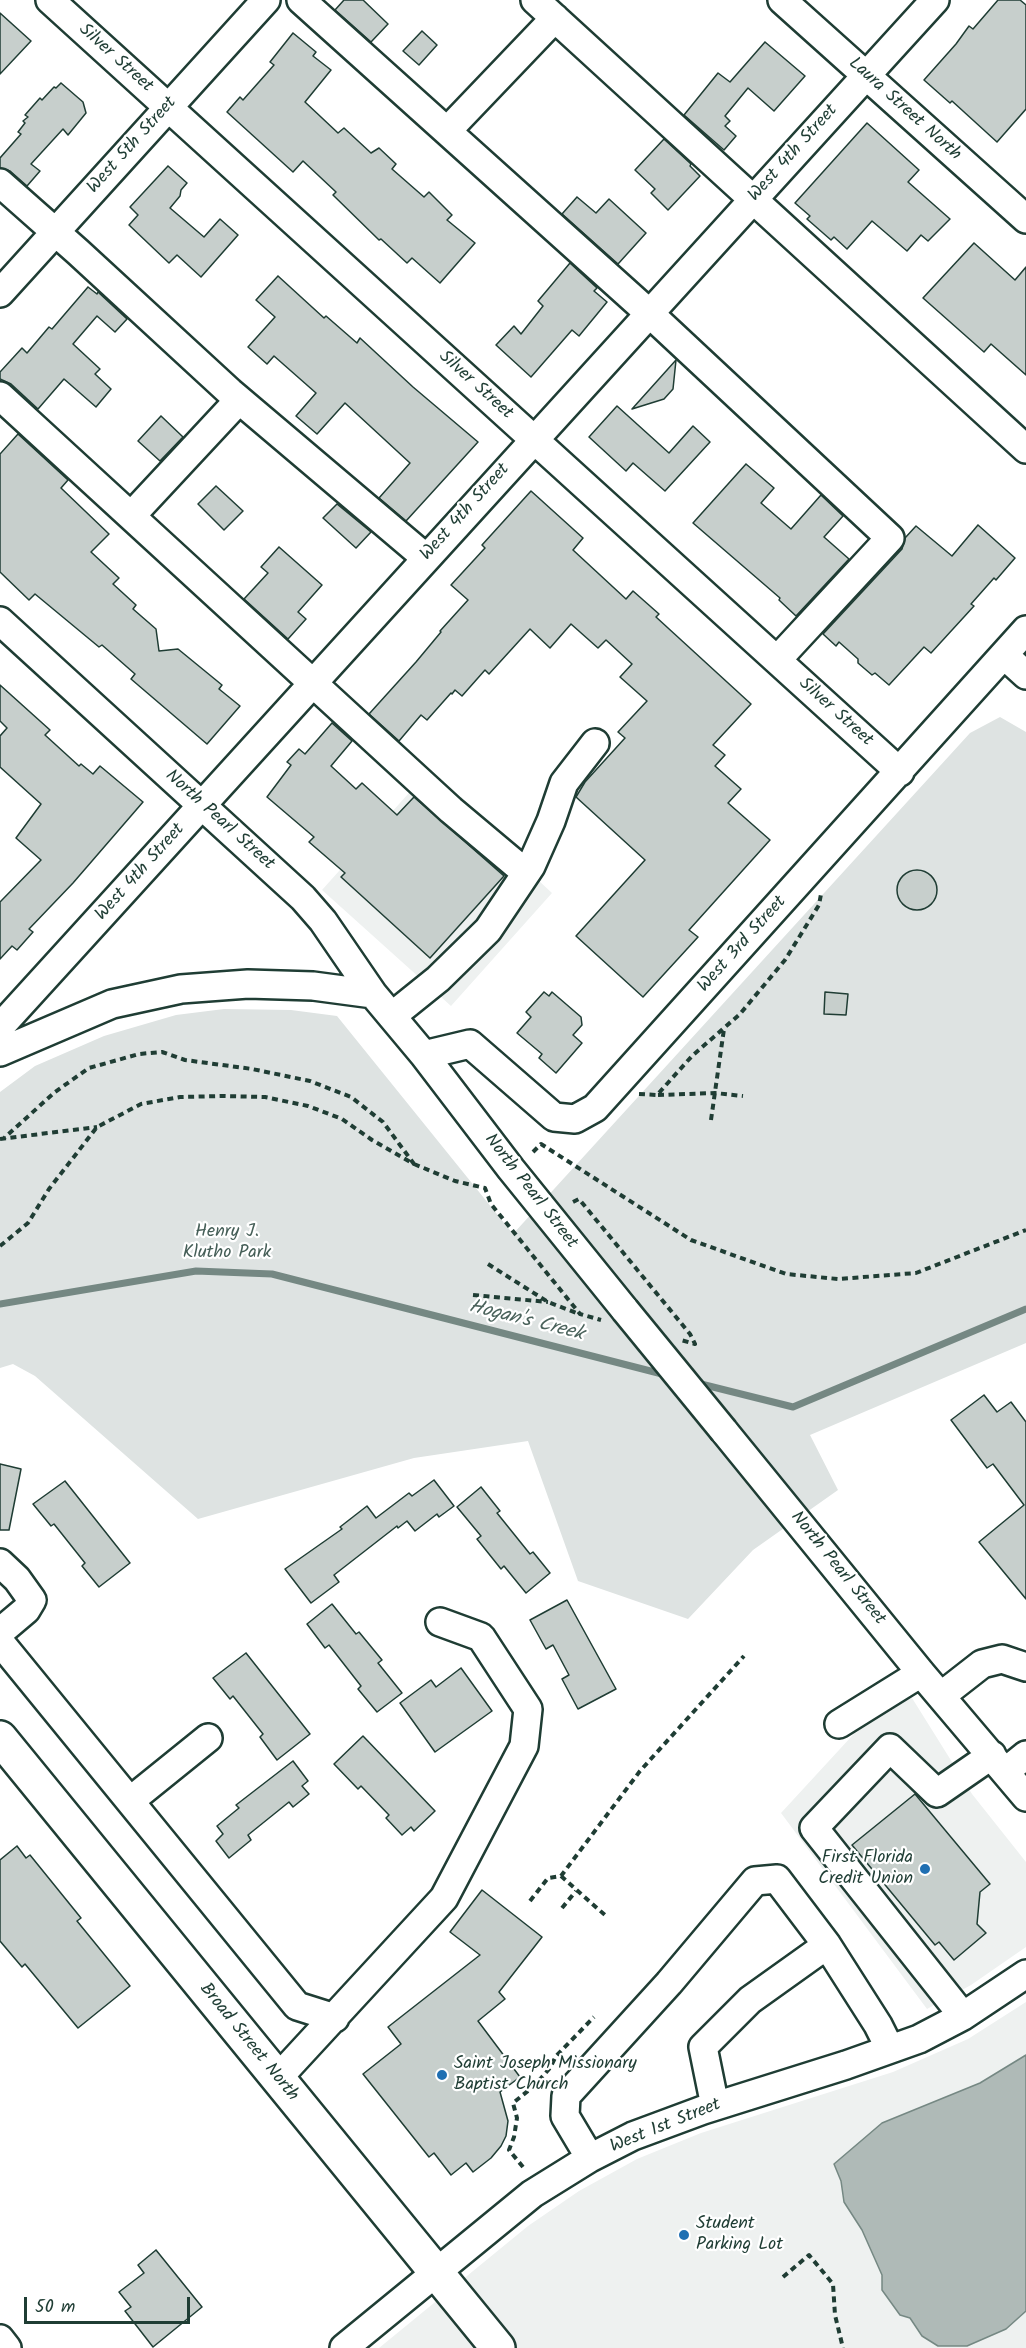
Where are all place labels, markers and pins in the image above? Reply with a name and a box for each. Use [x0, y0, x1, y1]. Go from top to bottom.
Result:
place label: First Florida Credit Union [818, 1848, 913, 1890]
marker: First Florida Credit Union [918, 1862, 932, 1876]
place label: Saint Joseph Missionary Baptist Church [454, 2054, 637, 2096]
marker: Saint Joseph Missionary Baptist Church [435, 2068, 449, 2082]
place label: Student Parking Lot [696, 2214, 783, 2256]
marker: Student Parking Lot [677, 2228, 691, 2242]

